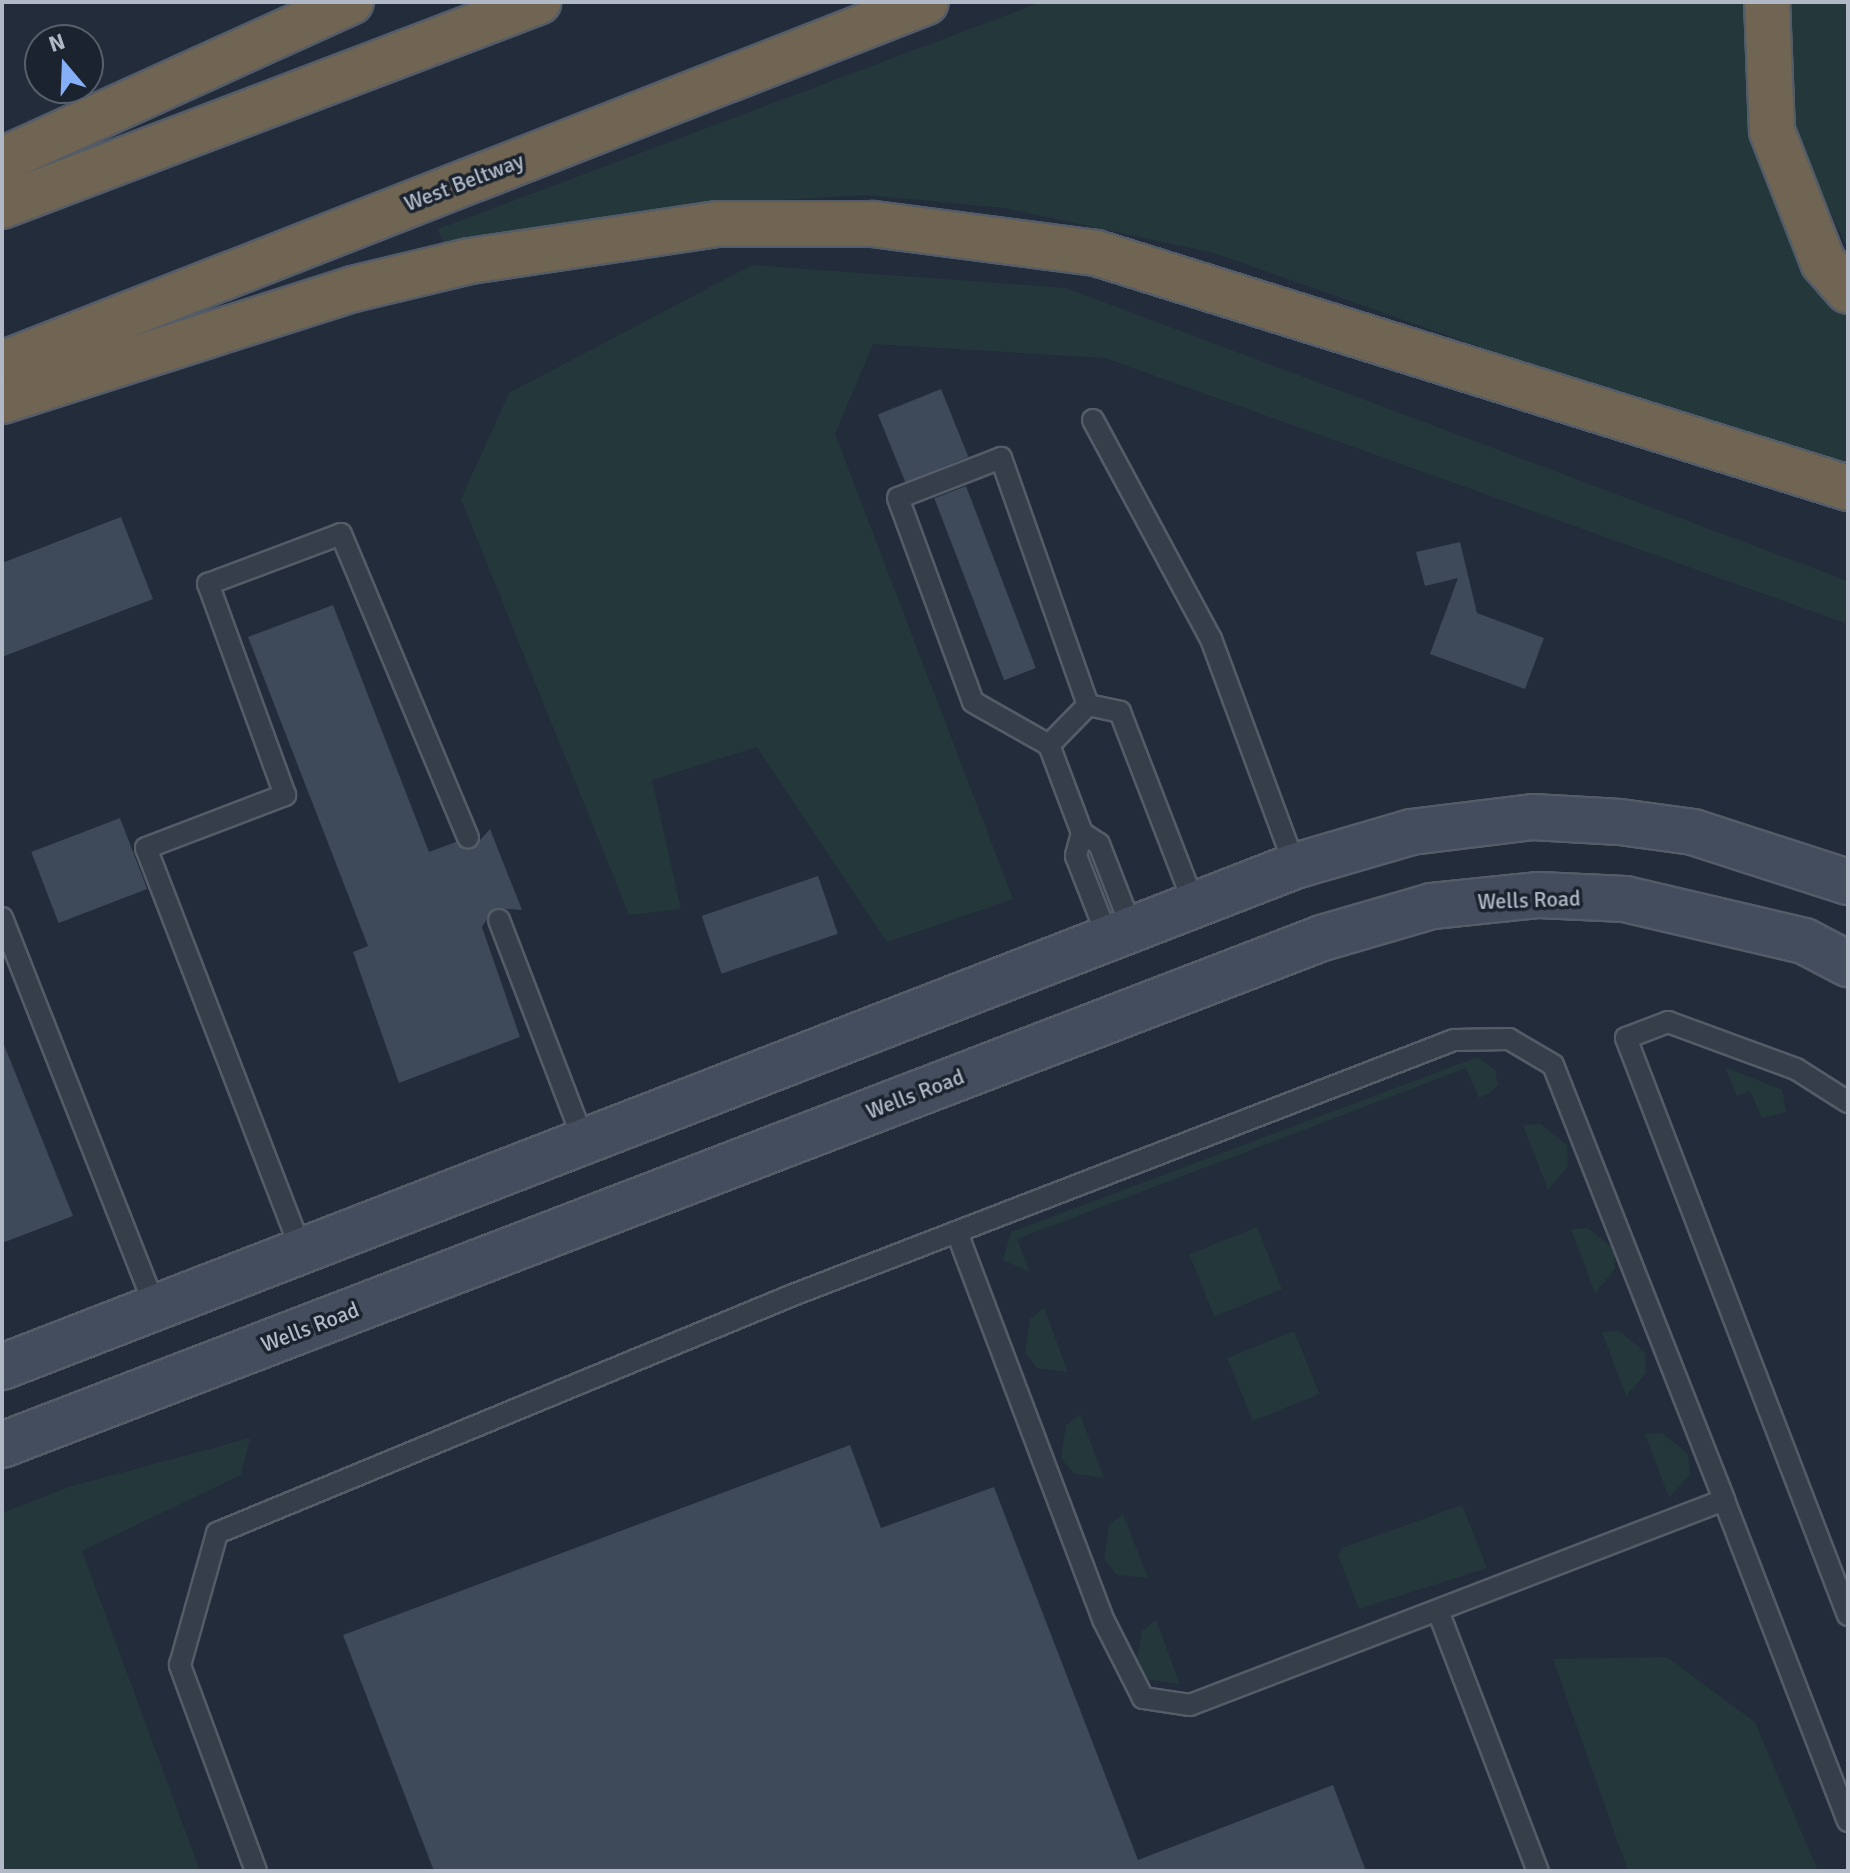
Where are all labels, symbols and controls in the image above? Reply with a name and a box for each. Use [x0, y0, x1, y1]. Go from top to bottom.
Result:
north arrow [24, 24, 104, 104]
text: N [45, 27, 68, 58]
street label: West Beltway [400, 147, 528, 217]
street label: Wells Road [1477, 885, 1581, 915]
street label: Wells Road [862, 1063, 968, 1125]
street label: Wells Road [257, 1296, 363, 1358]

